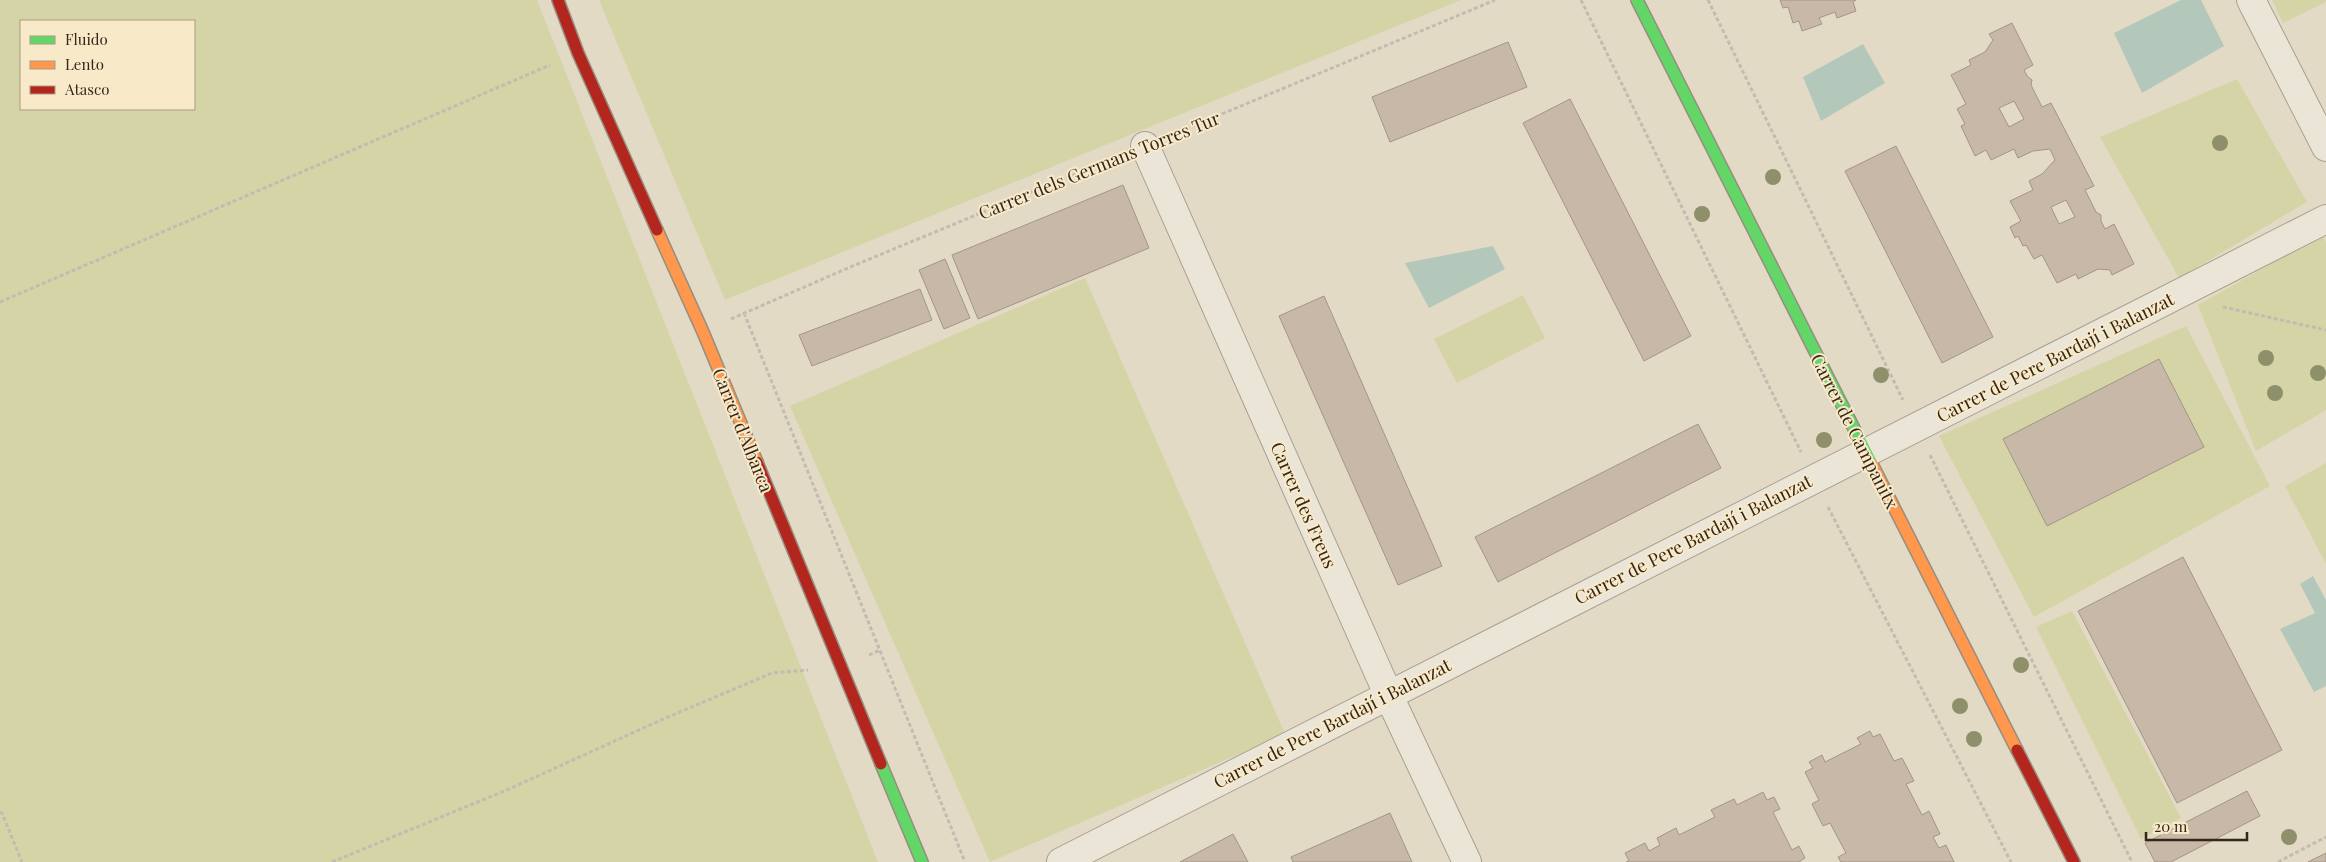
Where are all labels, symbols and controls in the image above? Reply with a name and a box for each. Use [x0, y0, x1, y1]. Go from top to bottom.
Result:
legend [20, 20, 195, 110]
text: Fluido [65, 29, 108, 49]
text: Lento [65, 54, 104, 74]
text: Atasco [64, 79, 109, 99]
street label: Carrer dels Germans Torres Tur [975, 105, 1223, 225]
street label: Carrer de Pere Bardají i Balanzat [1932, 286, 2178, 427]
street label: Carrer de Campanitx [1806, 349, 1905, 513]
street label: Carrer d'Albarca [707, 364, 779, 496]
street label: Carrer des Freus [1265, 438, 1343, 572]
street label: Carrer de Pere Bardají i Balanzat [1570, 468, 1816, 609]
street label: Carrer de Pere Bardají i Balanzat [1209, 652, 1455, 793]
scale bar [2146, 810, 2247, 842]
text: 20 m [2154, 816, 2188, 836]

